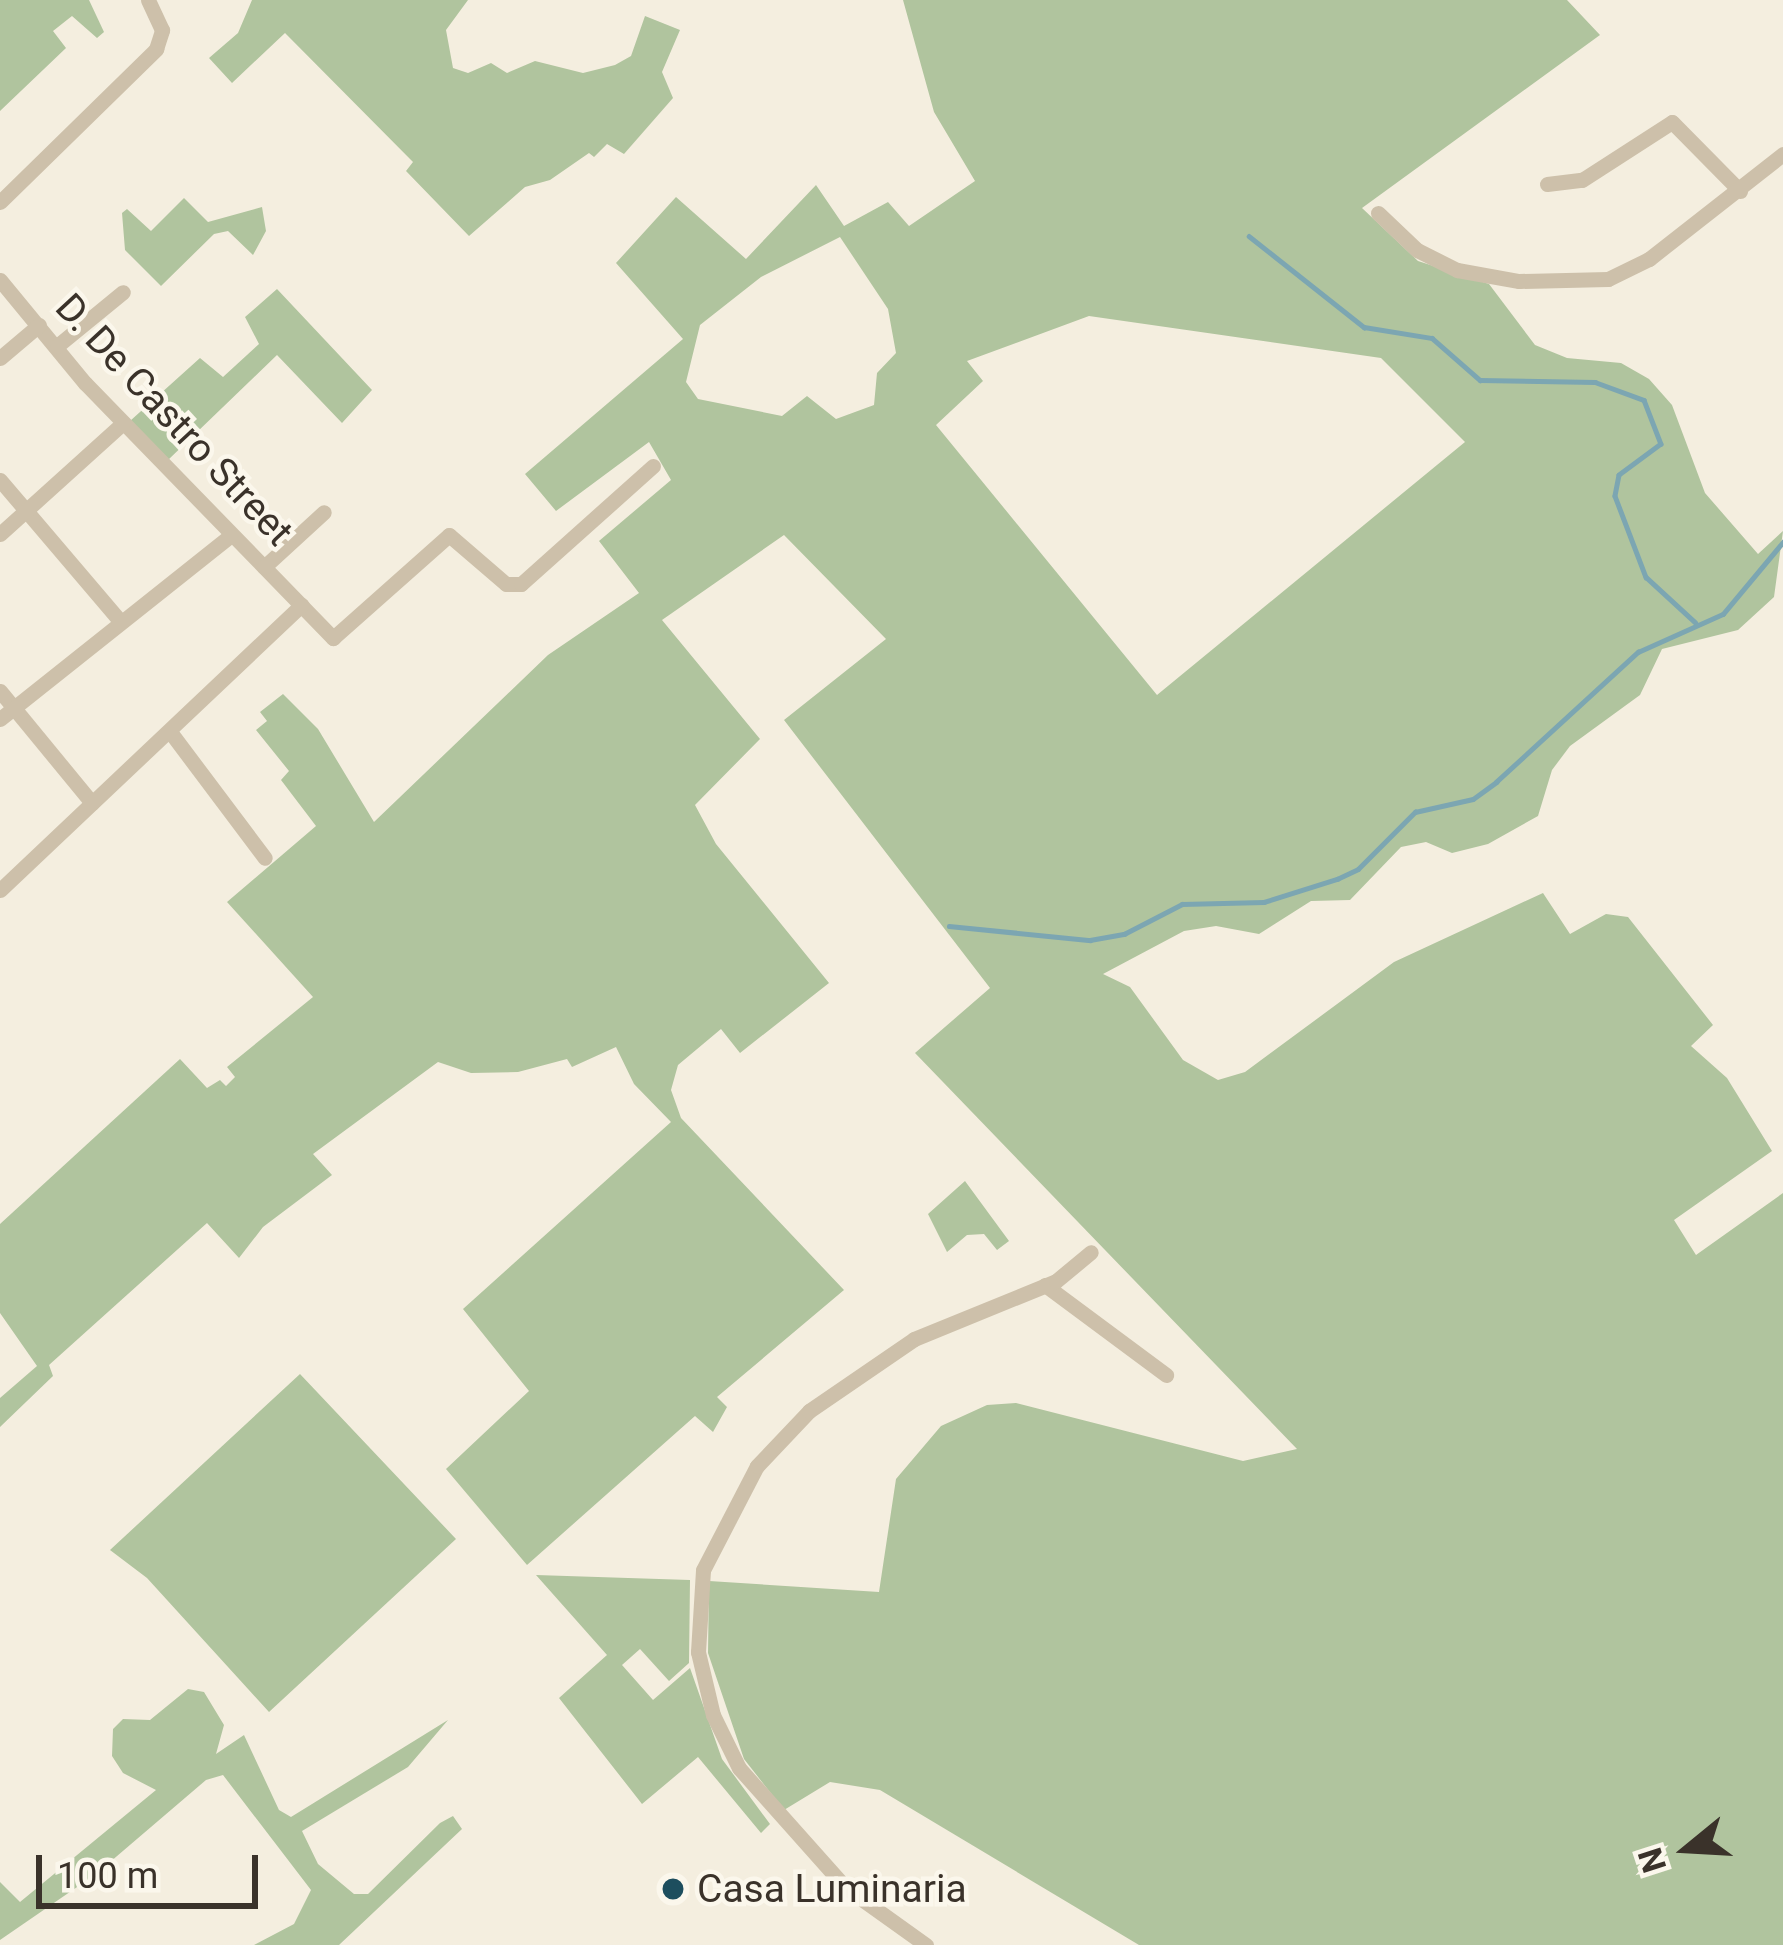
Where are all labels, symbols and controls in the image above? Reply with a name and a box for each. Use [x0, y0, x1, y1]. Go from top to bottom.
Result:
street label: D. De Castro Street [45, 285, 303, 555]
north arrow [1627, 1789, 1747, 1909]
scale bar [42, 1831, 264, 1905]
text: N [1630, 1843, 1674, 1877]
text: 100 m [57, 1855, 158, 1897]
place label: Casa Luminaria [697, 1866, 967, 1912]
marker: Casa Luminaria [660, 1876, 686, 1902]

